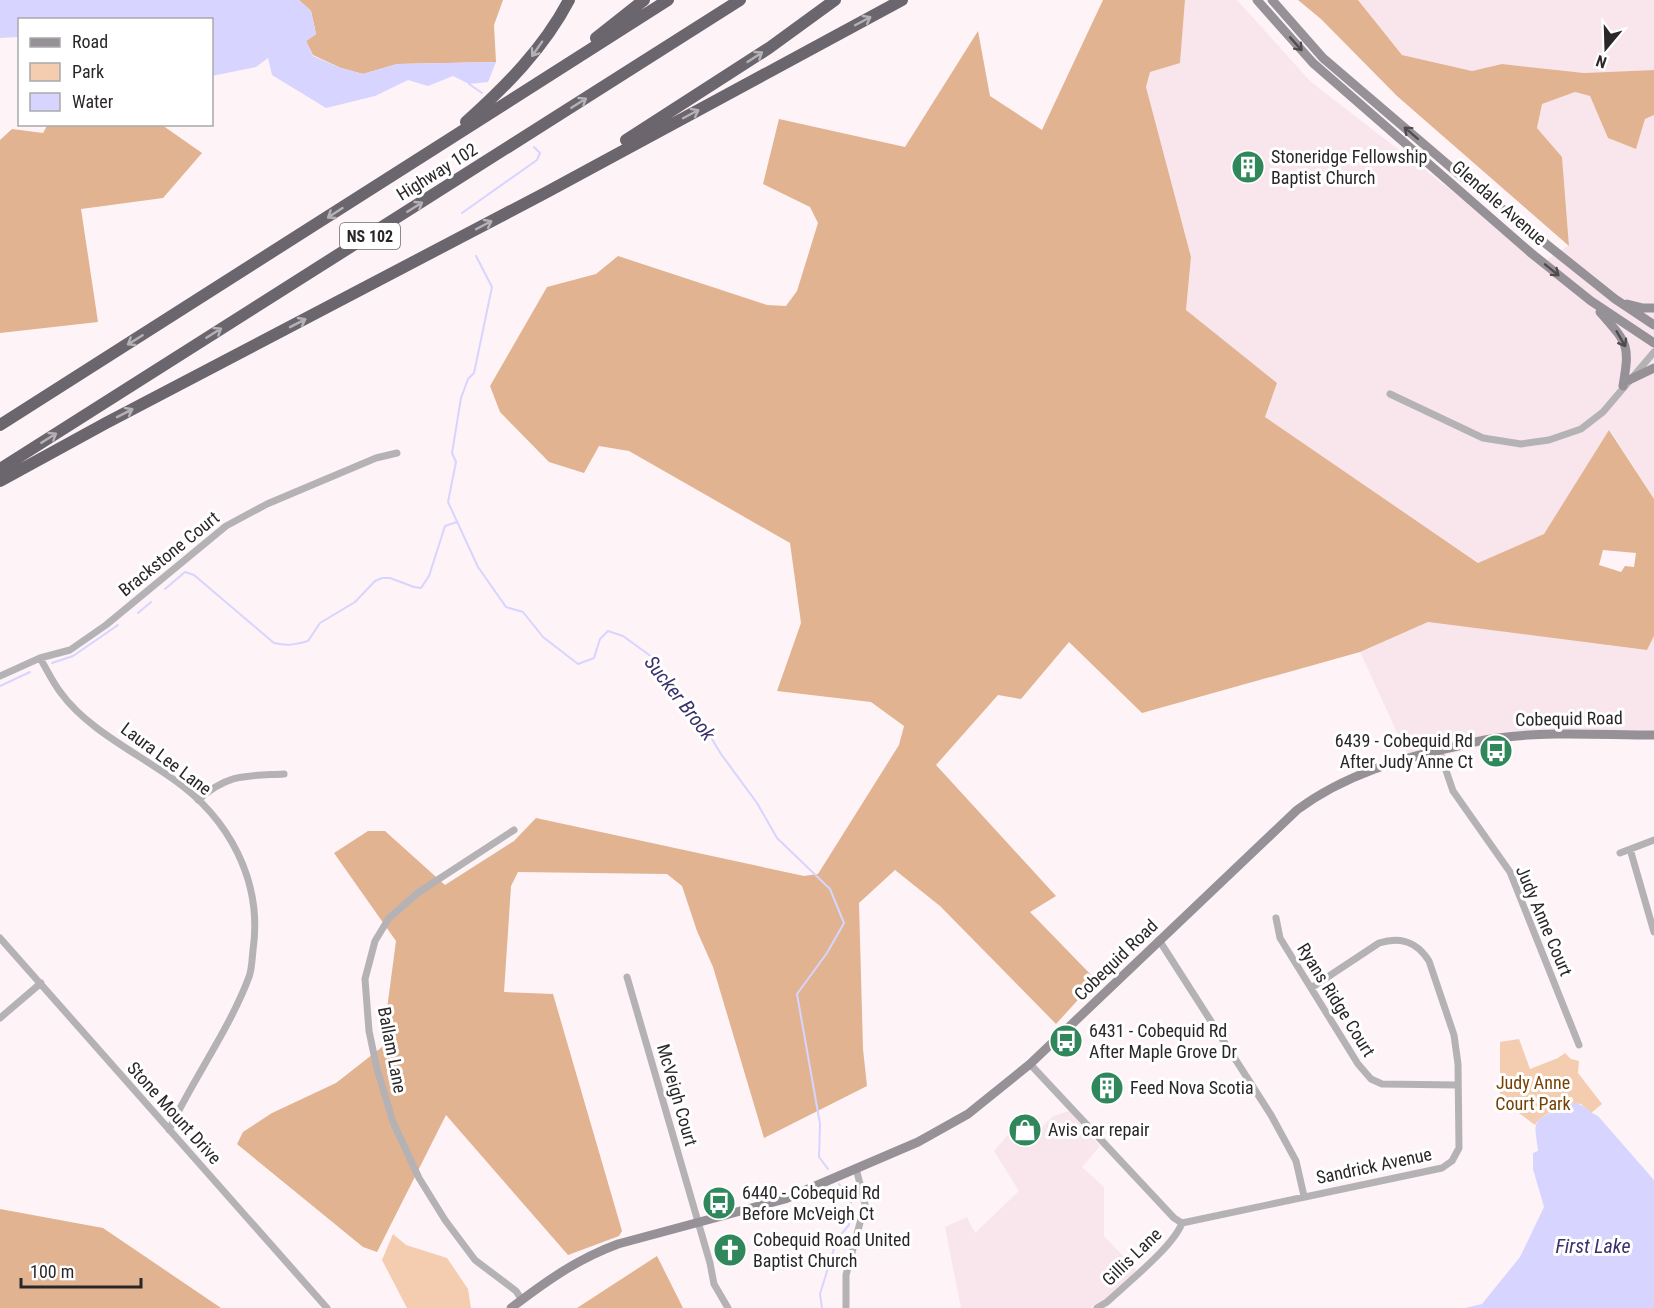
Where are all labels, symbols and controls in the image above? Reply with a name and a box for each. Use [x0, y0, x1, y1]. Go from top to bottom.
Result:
one-way arrow [853, 15, 871, 26]
legend [18, 18, 213, 126]
north arrow [1576, 18, 1636, 78]
text: Road [72, 31, 108, 52]
one-way arrow [1289, 36, 1303, 51]
one-way arrow [531, 40, 543, 57]
one-way arrow [746, 51, 763, 63]
text: N [1594, 51, 1609, 72]
text: Park [72, 61, 104, 82]
text: Water [72, 91, 114, 112]
one-way arrow [570, 96, 587, 108]
one-way arrow [682, 108, 699, 120]
one-way arrow [1403, 126, 1419, 139]
street label: Highway 102 [392, 138, 481, 205]
place label: Stoneridge Fellowship Baptist Church [1271, 146, 1428, 188]
building icon: Stoneridge Fellowship Baptist Church [1230, 149, 1266, 185]
street label: Glendale Avenue [1448, 156, 1551, 249]
one-way arrow [406, 201, 423, 213]
one-way arrow [328, 207, 344, 219]
one-way arrow [475, 219, 493, 230]
road number: NS 102 [340, 223, 400, 249]
one-way arrow [1544, 263, 1560, 276]
one-way arrow [289, 317, 307, 328]
one-way arrow [205, 327, 222, 339]
one-way arrow [1615, 330, 1627, 347]
one-way arrow [127, 334, 144, 347]
one-way arrow [116, 407, 134, 418]
one-way arrow [41, 432, 58, 445]
street label: Brackstone Court [114, 507, 223, 600]
water label: Sucker Brook [639, 651, 721, 746]
street label: Cobequid Road [1515, 707, 1623, 730]
street label: Laura Lee Lane [117, 718, 216, 799]
place label: 6439 - Cobequid Rd After Judy Anne Ct [1335, 730, 1473, 772]
bus stop icon: 6439 - Cobequid Rd After Judy Anne Ct [1478, 733, 1514, 769]
street label: Judy Anne Court [1512, 863, 1577, 979]
street label: Cobequid Road [1070, 915, 1162, 1005]
street label: Ryans Ridge Court [1293, 939, 1380, 1060]
street label: Ballam Lane [374, 1005, 411, 1095]
place label: 6431 - Cobequid Rd After Maple Grove Dr [1089, 1020, 1238, 1062]
bus stop icon: 6431 - Cobequid Rd After Maple Grove Dr [1048, 1023, 1084, 1059]
street label: McVeigh Court [653, 1041, 702, 1148]
street label: Stone Mount Drive [123, 1057, 226, 1168]
building icon: Feed Nova Scotia [1089, 1070, 1125, 1106]
park label: Judy Anne Court Park [1495, 1072, 1571, 1114]
place label: Feed Nova Scotia [1130, 1077, 1254, 1098]
shop icon: Avis car repair [1007, 1112, 1043, 1148]
place label: Avis car repair [1048, 1119, 1150, 1140]
street label: Sandrick Avenue [1314, 1143, 1434, 1188]
place label: 6440 - Cobequid Rd Before McVeigh Ct [742, 1182, 880, 1224]
bus stop icon: 6440 - Cobequid Rd Before McVeigh Ct [701, 1185, 737, 1221]
street label: Gillis Lane [1098, 1223, 1166, 1290]
place label: Cobequid Road United Baptist Church [753, 1229, 910, 1271]
church icon: Cobequid Road United Baptist Church [712, 1232, 748, 1268]
water label: First Lake [1556, 1234, 1631, 1258]
scale bar [21, 1251, 141, 1289]
text: 100 m [30, 1261, 74, 1282]

